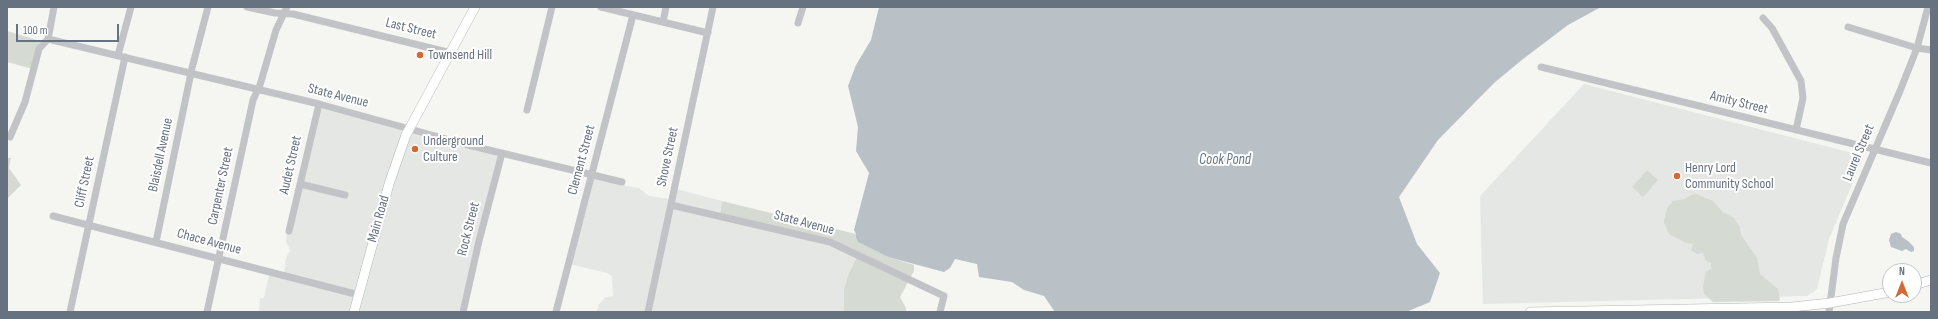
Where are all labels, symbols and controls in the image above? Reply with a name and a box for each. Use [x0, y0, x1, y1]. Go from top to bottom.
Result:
street label: Last Street [384, 15, 438, 43]
scale bar [18, 16, 121, 42]
text: 100 m [23, 23, 48, 38]
place label: Townsend Hill [428, 47, 492, 63]
marker: Townsend Hill [415, 50, 425, 60]
street label: State Avenue [306, 80, 370, 112]
street label: Amity Street [1708, 88, 1770, 118]
street label: Blaisdell Avenue [145, 117, 177, 193]
street label: Laurel Street [1840, 122, 1878, 184]
street label: Clement Street [565, 123, 599, 197]
street label: Shove Street [654, 126, 682, 188]
place label: Underground Culture [423, 133, 484, 166]
street label: Audet Street [276, 134, 306, 196]
marker: Underground Culture [410, 144, 420, 154]
street label: Carpenter Street [205, 146, 237, 226]
water label: Cook Pond [1199, 151, 1251, 169]
street label: Cliff Street [71, 155, 99, 209]
place label: Henry Lord Community School [1685, 160, 1774, 192]
marker: Henry Lord Community School [1672, 171, 1682, 181]
street label: Main Road [364, 194, 394, 244]
street label: Rock Street [454, 200, 484, 258]
street label: State Avenue [772, 207, 836, 239]
street label: Chace Avenue [175, 225, 243, 259]
north arrow [1882, 263, 1922, 303]
text: N [1899, 265, 1905, 278]

